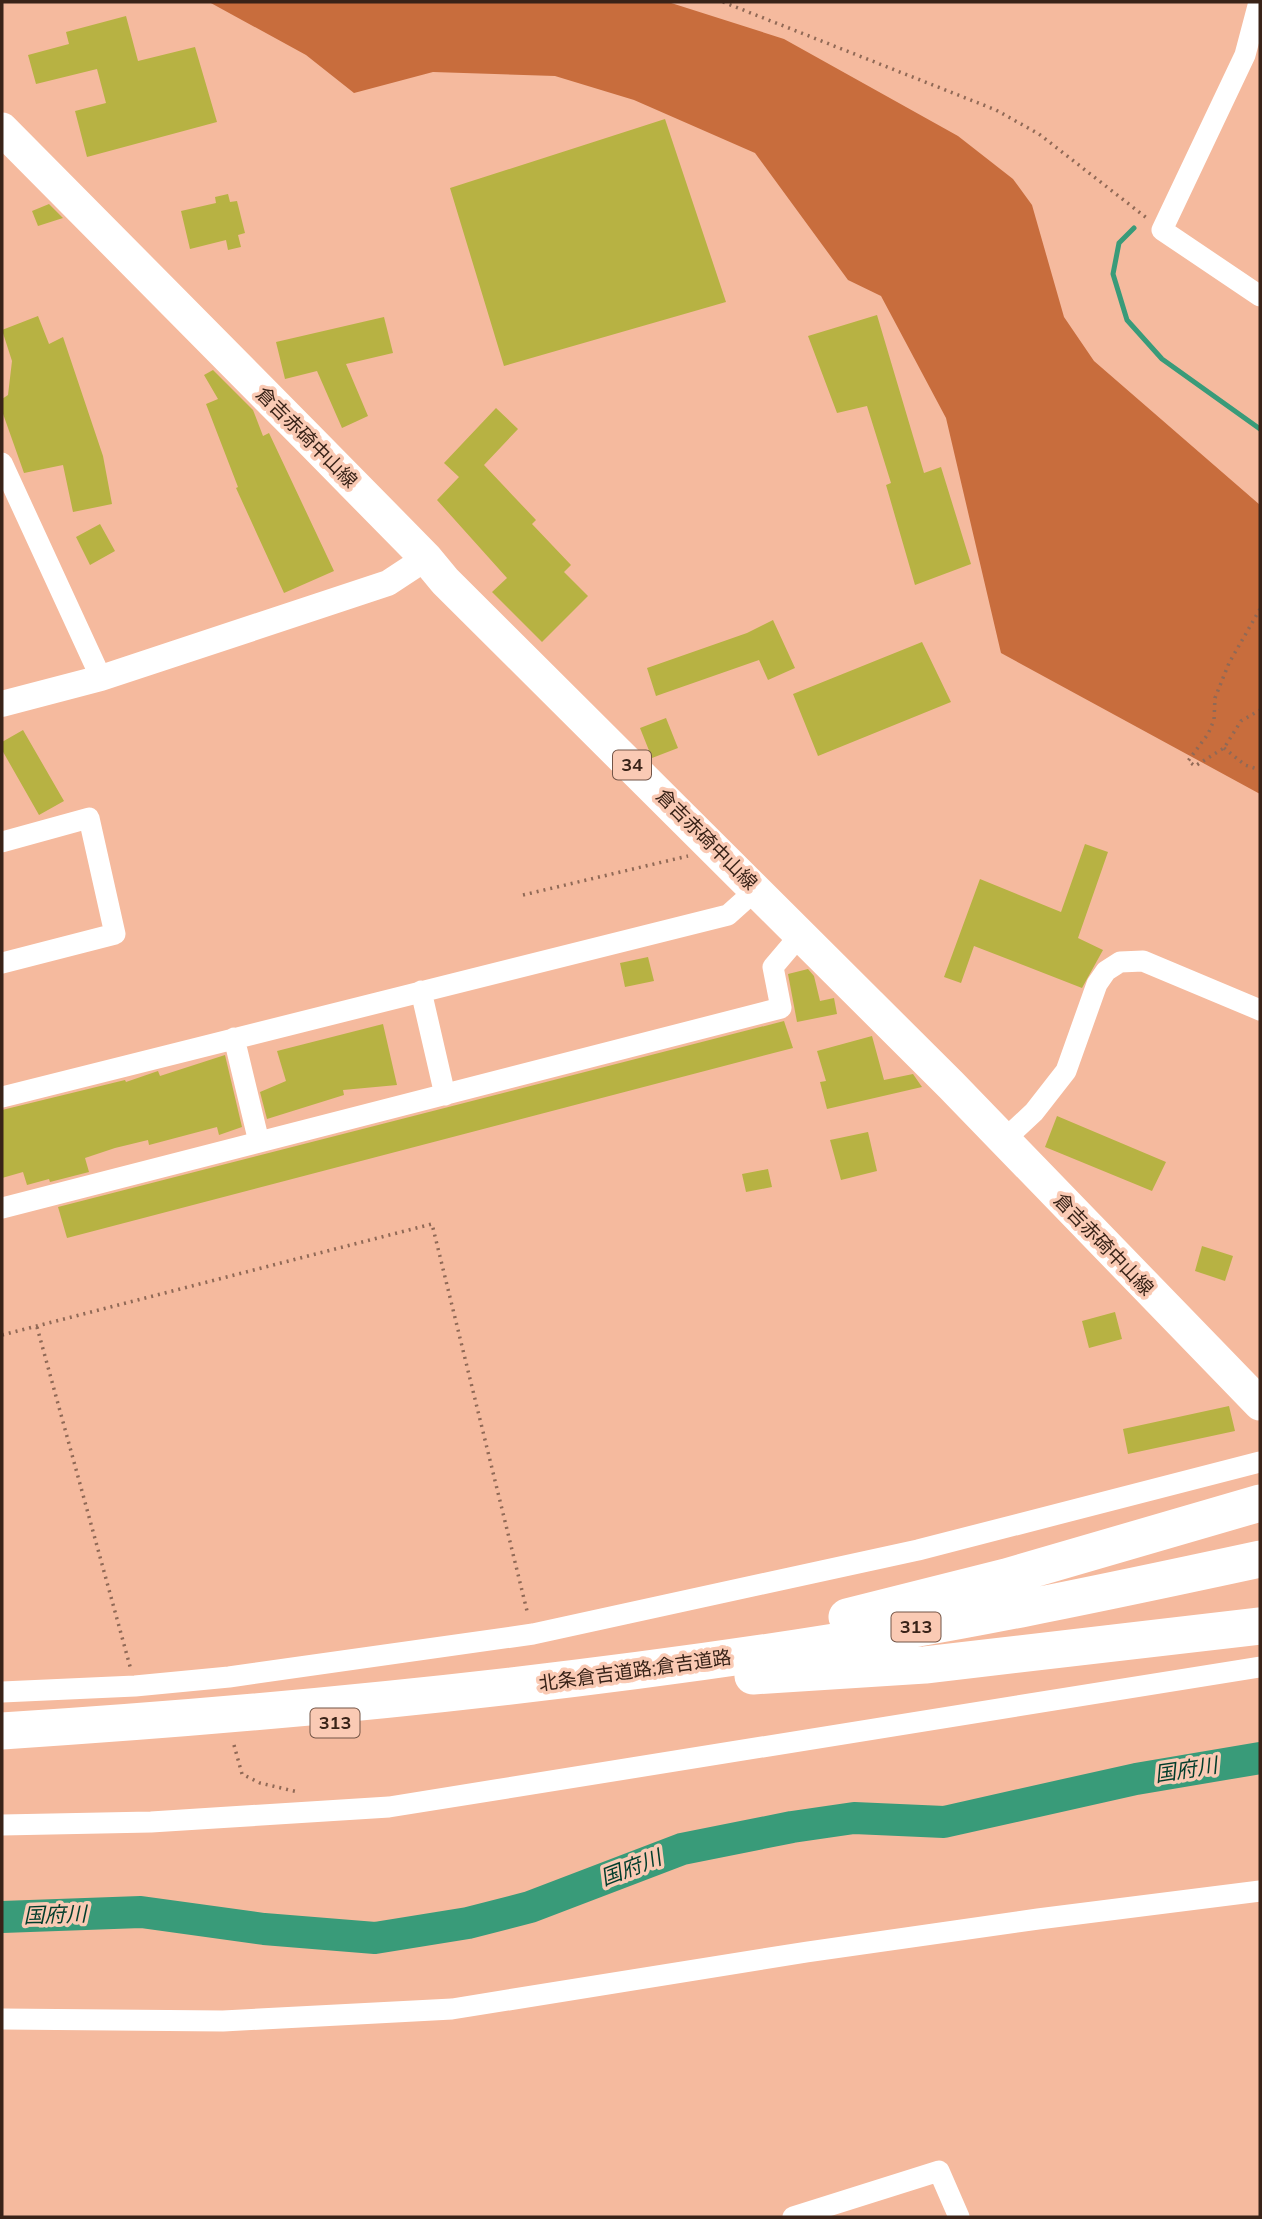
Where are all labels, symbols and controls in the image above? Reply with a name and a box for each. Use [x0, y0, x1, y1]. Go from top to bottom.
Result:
street label: 倉吉赤碕中山線 [251, 381, 363, 493]
road number: 34 [613, 750, 651, 780]
street label: 倉吉赤碕中山線 [651, 783, 763, 895]
street label: 倉吉赤碕中山線 [1049, 1188, 1159, 1300]
road number: 313 [892, 1612, 940, 1642]
street label: 北条倉吉道路;倉吉道路 [537, 1645, 733, 1695]
road number: 313 [310, 1708, 360, 1738]
water label: 国府川 [1153, 1751, 1221, 1787]
water label: 国府川 [597, 1843, 667, 1890]
water label: 国府川 [23, 1900, 89, 1928]

